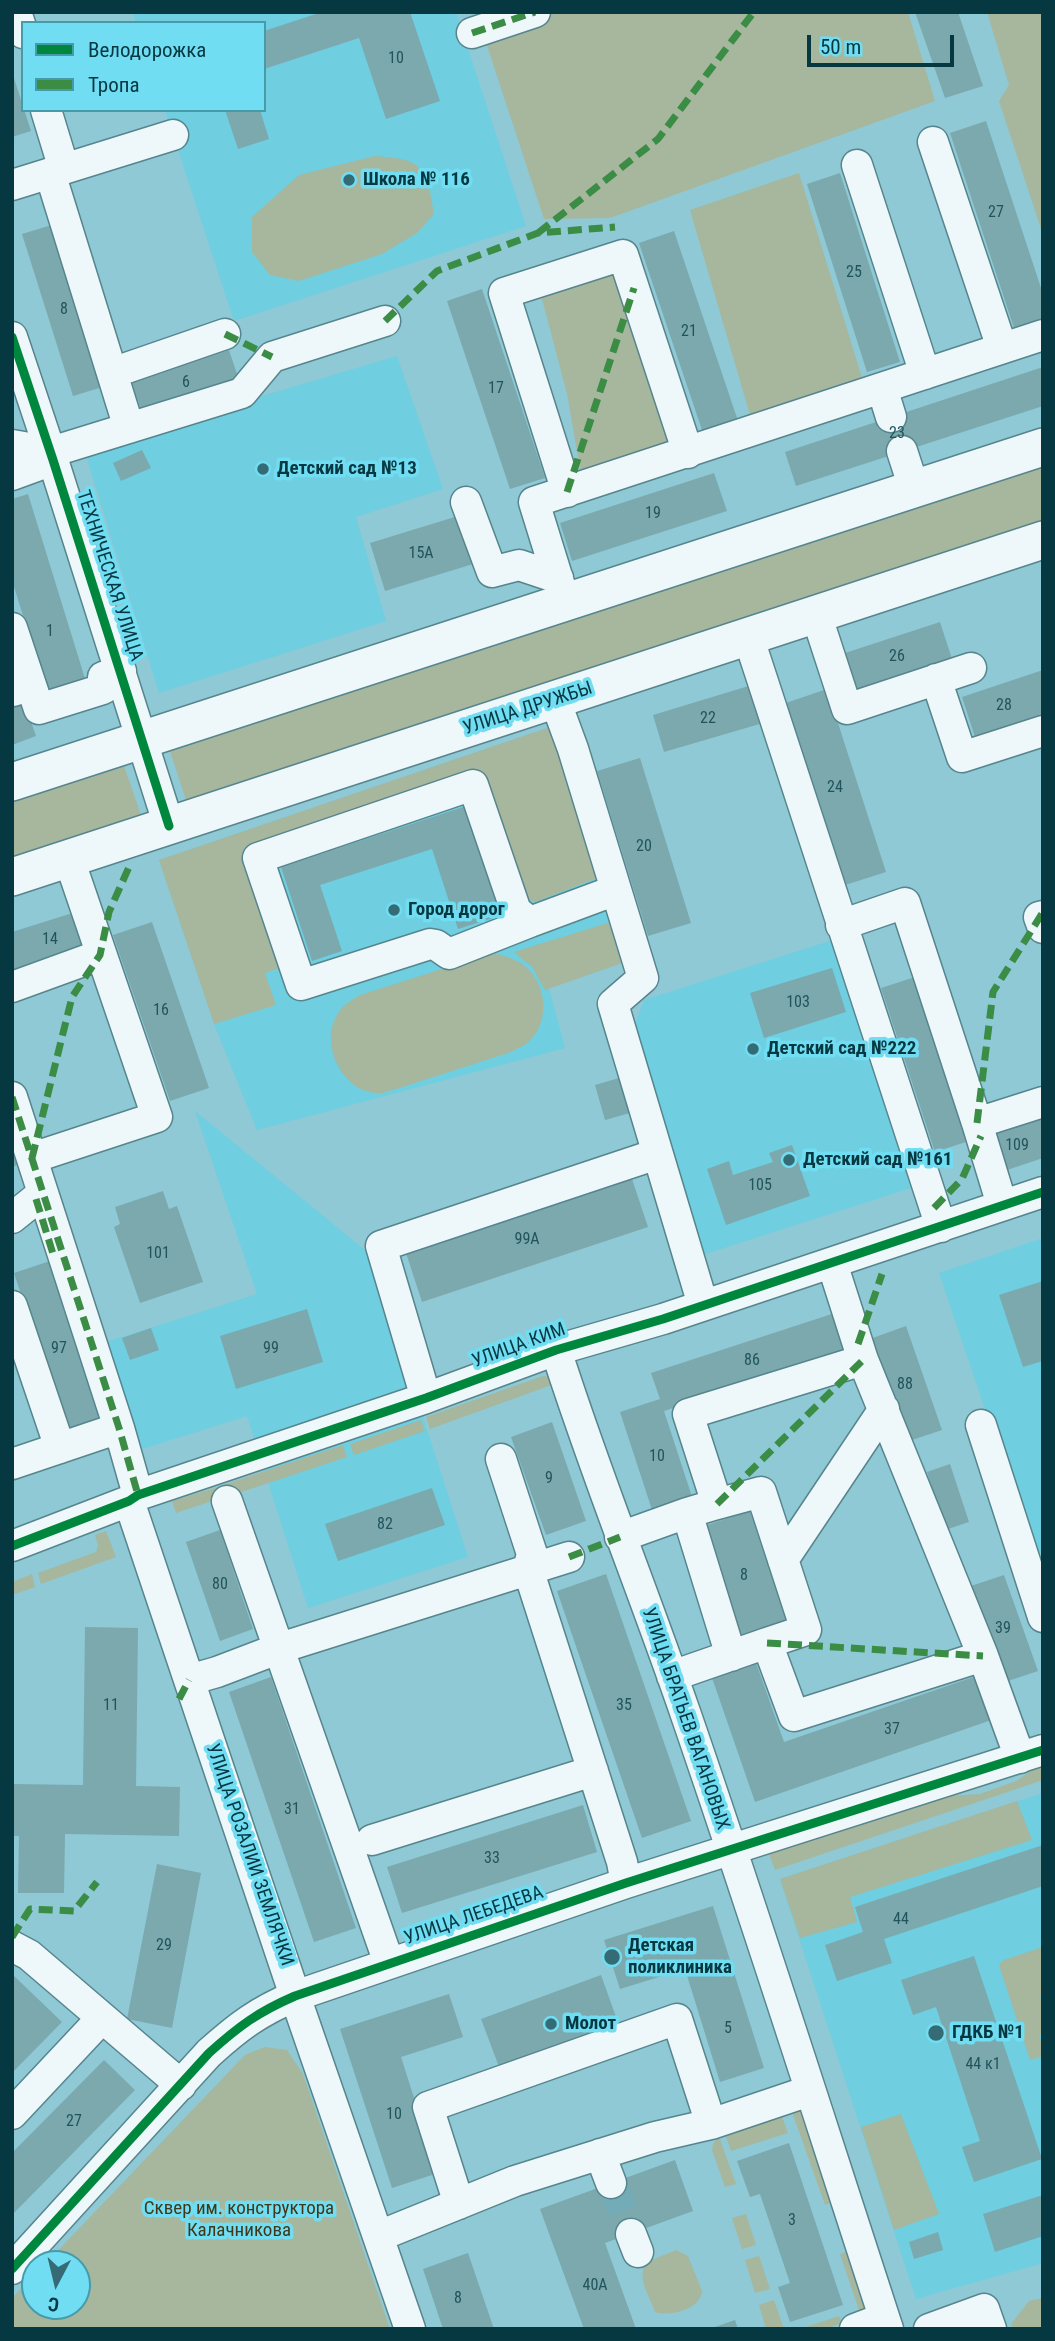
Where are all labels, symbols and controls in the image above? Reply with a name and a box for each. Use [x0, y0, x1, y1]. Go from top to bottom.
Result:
legend [21, 21, 266, 112]
scale bar [810, 21, 957, 65]
text: 50 m [820, 35, 861, 59]
text: Велодорожка [88, 38, 206, 62]
house number: 10 [388, 49, 404, 69]
text: Тропа [88, 73, 139, 97]
place label: Школа № 116 [363, 169, 470, 191]
marker: Школа № 116 [341, 172, 357, 188]
house number: 27 [988, 203, 1004, 223]
house number: 25 [846, 263, 862, 283]
house number: 8 [60, 300, 68, 320]
house number: 21 [681, 322, 697, 342]
house number: 6 [182, 373, 190, 393]
house number: 17 [488, 379, 504, 399]
house number: 23 [889, 424, 905, 444]
place label: Детский сад №13 [277, 458, 417, 480]
marker: Детский сад №13 [255, 461, 271, 477]
street label: ТЕХНИЧЕСКАЯ УЛИЦА [71, 488, 147, 664]
house number: 19 [645, 504, 661, 524]
house number: 15А [408, 544, 434, 564]
house number: 1 [46, 622, 54, 642]
house number: 26 [889, 647, 905, 667]
street label: УЛИЦА ДРУЖБЫ [461, 677, 595, 741]
house number: 28 [996, 696, 1012, 716]
house number: 22 [700, 709, 716, 729]
house number: 24 [827, 778, 843, 798]
house number: 20 [636, 837, 652, 857]
place label: Город дорог [408, 899, 505, 921]
marker: Город дорог [386, 902, 402, 918]
house number: 14 [42, 930, 58, 950]
house number: 103 [786, 993, 810, 1013]
house number: 16 [153, 1001, 169, 1021]
place label: Детский сад №222 [767, 1038, 916, 1060]
marker: Детский сад №222 [745, 1041, 761, 1057]
house number: 109 [1005, 1136, 1029, 1156]
place label: Детский сад №161 [803, 1149, 952, 1171]
marker: Детский сад №161 [781, 1152, 797, 1168]
house number: 105 [748, 1176, 772, 1196]
house number: 99А [514, 1230, 540, 1250]
house number: 101 [146, 1244, 170, 1264]
street label: УЛИЦА КИМ [469, 1319, 569, 1373]
house number: 97 [51, 1339, 67, 1359]
house number: 99 [263, 1339, 279, 1359]
house number: 86 [744, 1351, 760, 1371]
house number: 88 [897, 1375, 913, 1395]
house number: 10 [649, 1447, 665, 1467]
house number: 9 [545, 1469, 553, 1489]
house number: 82 [377, 1515, 393, 1535]
house number: 8 [740, 1566, 748, 1586]
house number: 80 [212, 1575, 228, 1595]
street label: УЛИЦА БРАТЬЕВ ВАГАНОВЫХ [636, 1605, 734, 1833]
house number: 39 [995, 1619, 1011, 1639]
house number: 11 [103, 1696, 119, 1716]
house number: 35 [616, 1696, 632, 1716]
house number: 37 [884, 1720, 900, 1740]
street label: УЛИЦА РОЗАЛИИ ЗЕМЛЯЧКИ [200, 1741, 298, 1969]
house number: 31 [284, 1800, 300, 1820]
house number: 33 [484, 1849, 500, 1869]
street label: УЛИЦА ЛЕБЕДЕВА [402, 1882, 546, 1950]
house number: 44 [893, 1910, 909, 1930]
place label: Детская поликлиника [628, 1935, 732, 1979]
house number: 29 [156, 1936, 172, 1956]
marker: Детская поликлиника [602, 1947, 622, 1967]
place label: Молот [565, 2013, 616, 2035]
marker: Молот [543, 2016, 559, 2032]
house number: 5 [724, 2019, 732, 2039]
place label: ГДКБ №1 [952, 2022, 1024, 2044]
marker: ГДКБ №1 [926, 2023, 946, 2043]
house number: 44 к1 [965, 2055, 1001, 2075]
house number: 10 [386, 2105, 402, 2125]
house number: 27 [66, 2112, 82, 2132]
park label: Сквер им. конструктора Калачникова [144, 2198, 334, 2242]
house number: 3 [788, 2211, 796, 2231]
north arrow [21, 2250, 91, 2320]
house number: 40А [582, 2276, 608, 2296]
house number: 8 [454, 2289, 462, 2309]
text: С [47, 2292, 60, 2316]

